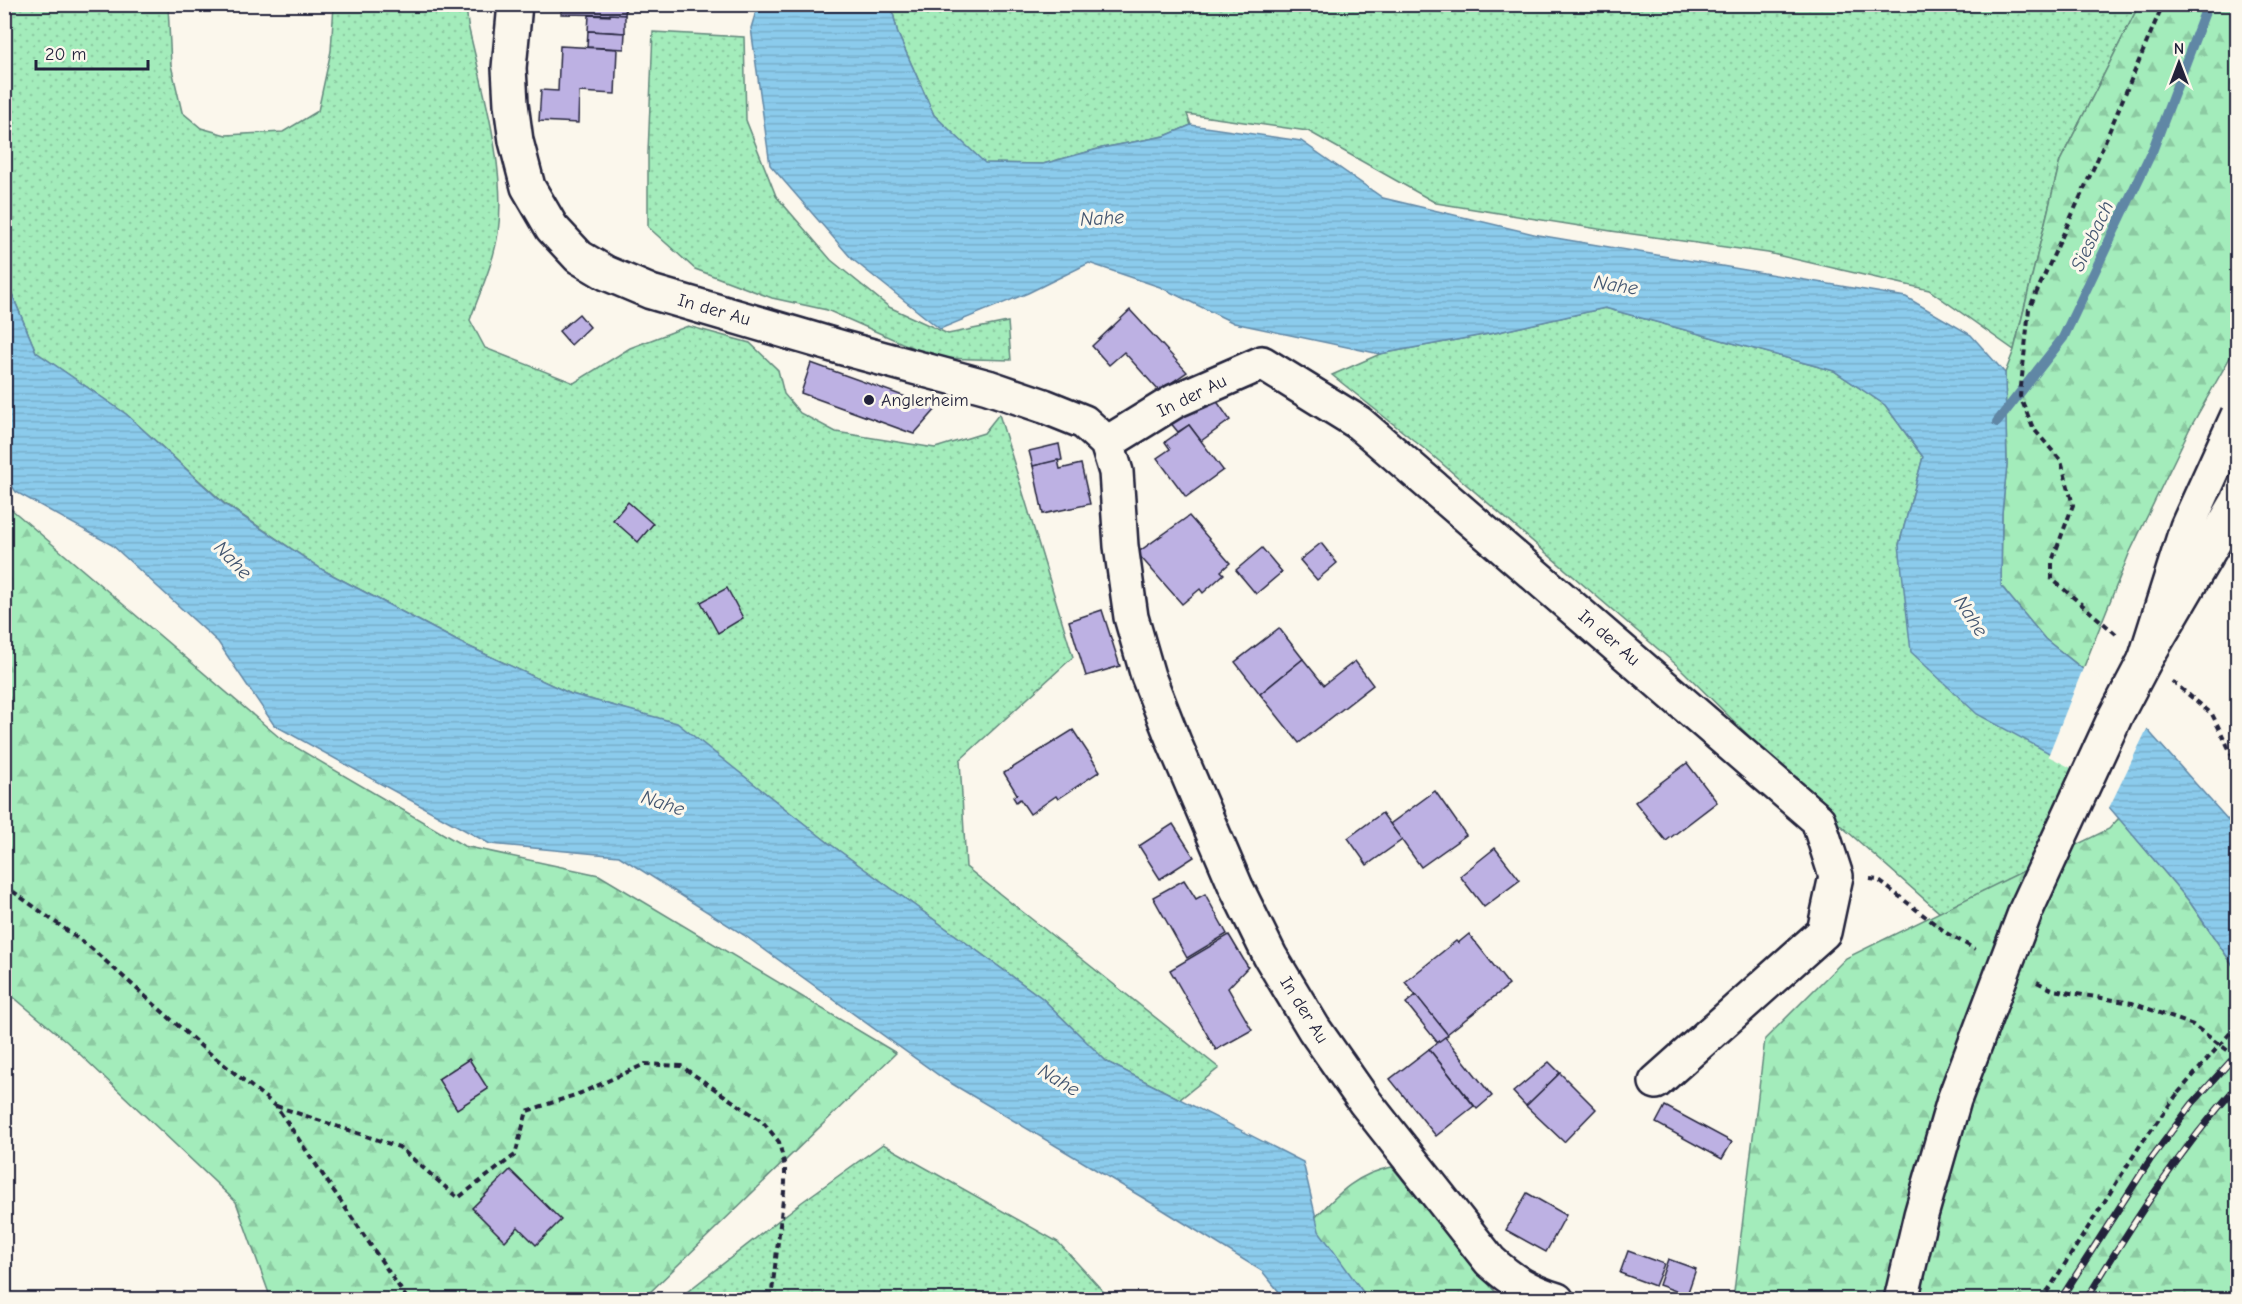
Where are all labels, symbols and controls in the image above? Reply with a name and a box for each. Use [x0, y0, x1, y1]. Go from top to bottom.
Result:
scale bar [36, 33, 148, 71]
north arrow [2149, 33, 2209, 93]
text: N [2174, 40, 2184, 58]
text: 20 m [45, 44, 86, 65]
water label: Siesbach [2066, 197, 2118, 275]
water label: Nahe [1079, 205, 1125, 231]
water label: Nahe [1592, 270, 1640, 300]
street label: In der Au [675, 290, 753, 330]
street label: In der Au [1154, 370, 1230, 422]
place label: Anglerheim [881, 390, 969, 411]
marker: Anglerheim [862, 393, 876, 407]
water label: Nahe [209, 536, 257, 584]
water label: Nahe [1949, 591, 1993, 641]
street label: In der Au [1574, 606, 1644, 670]
water label: Nahe [638, 785, 688, 821]
street label: In der Au [1275, 973, 1333, 1047]
water label: Nahe [1034, 1059, 1084, 1101]

